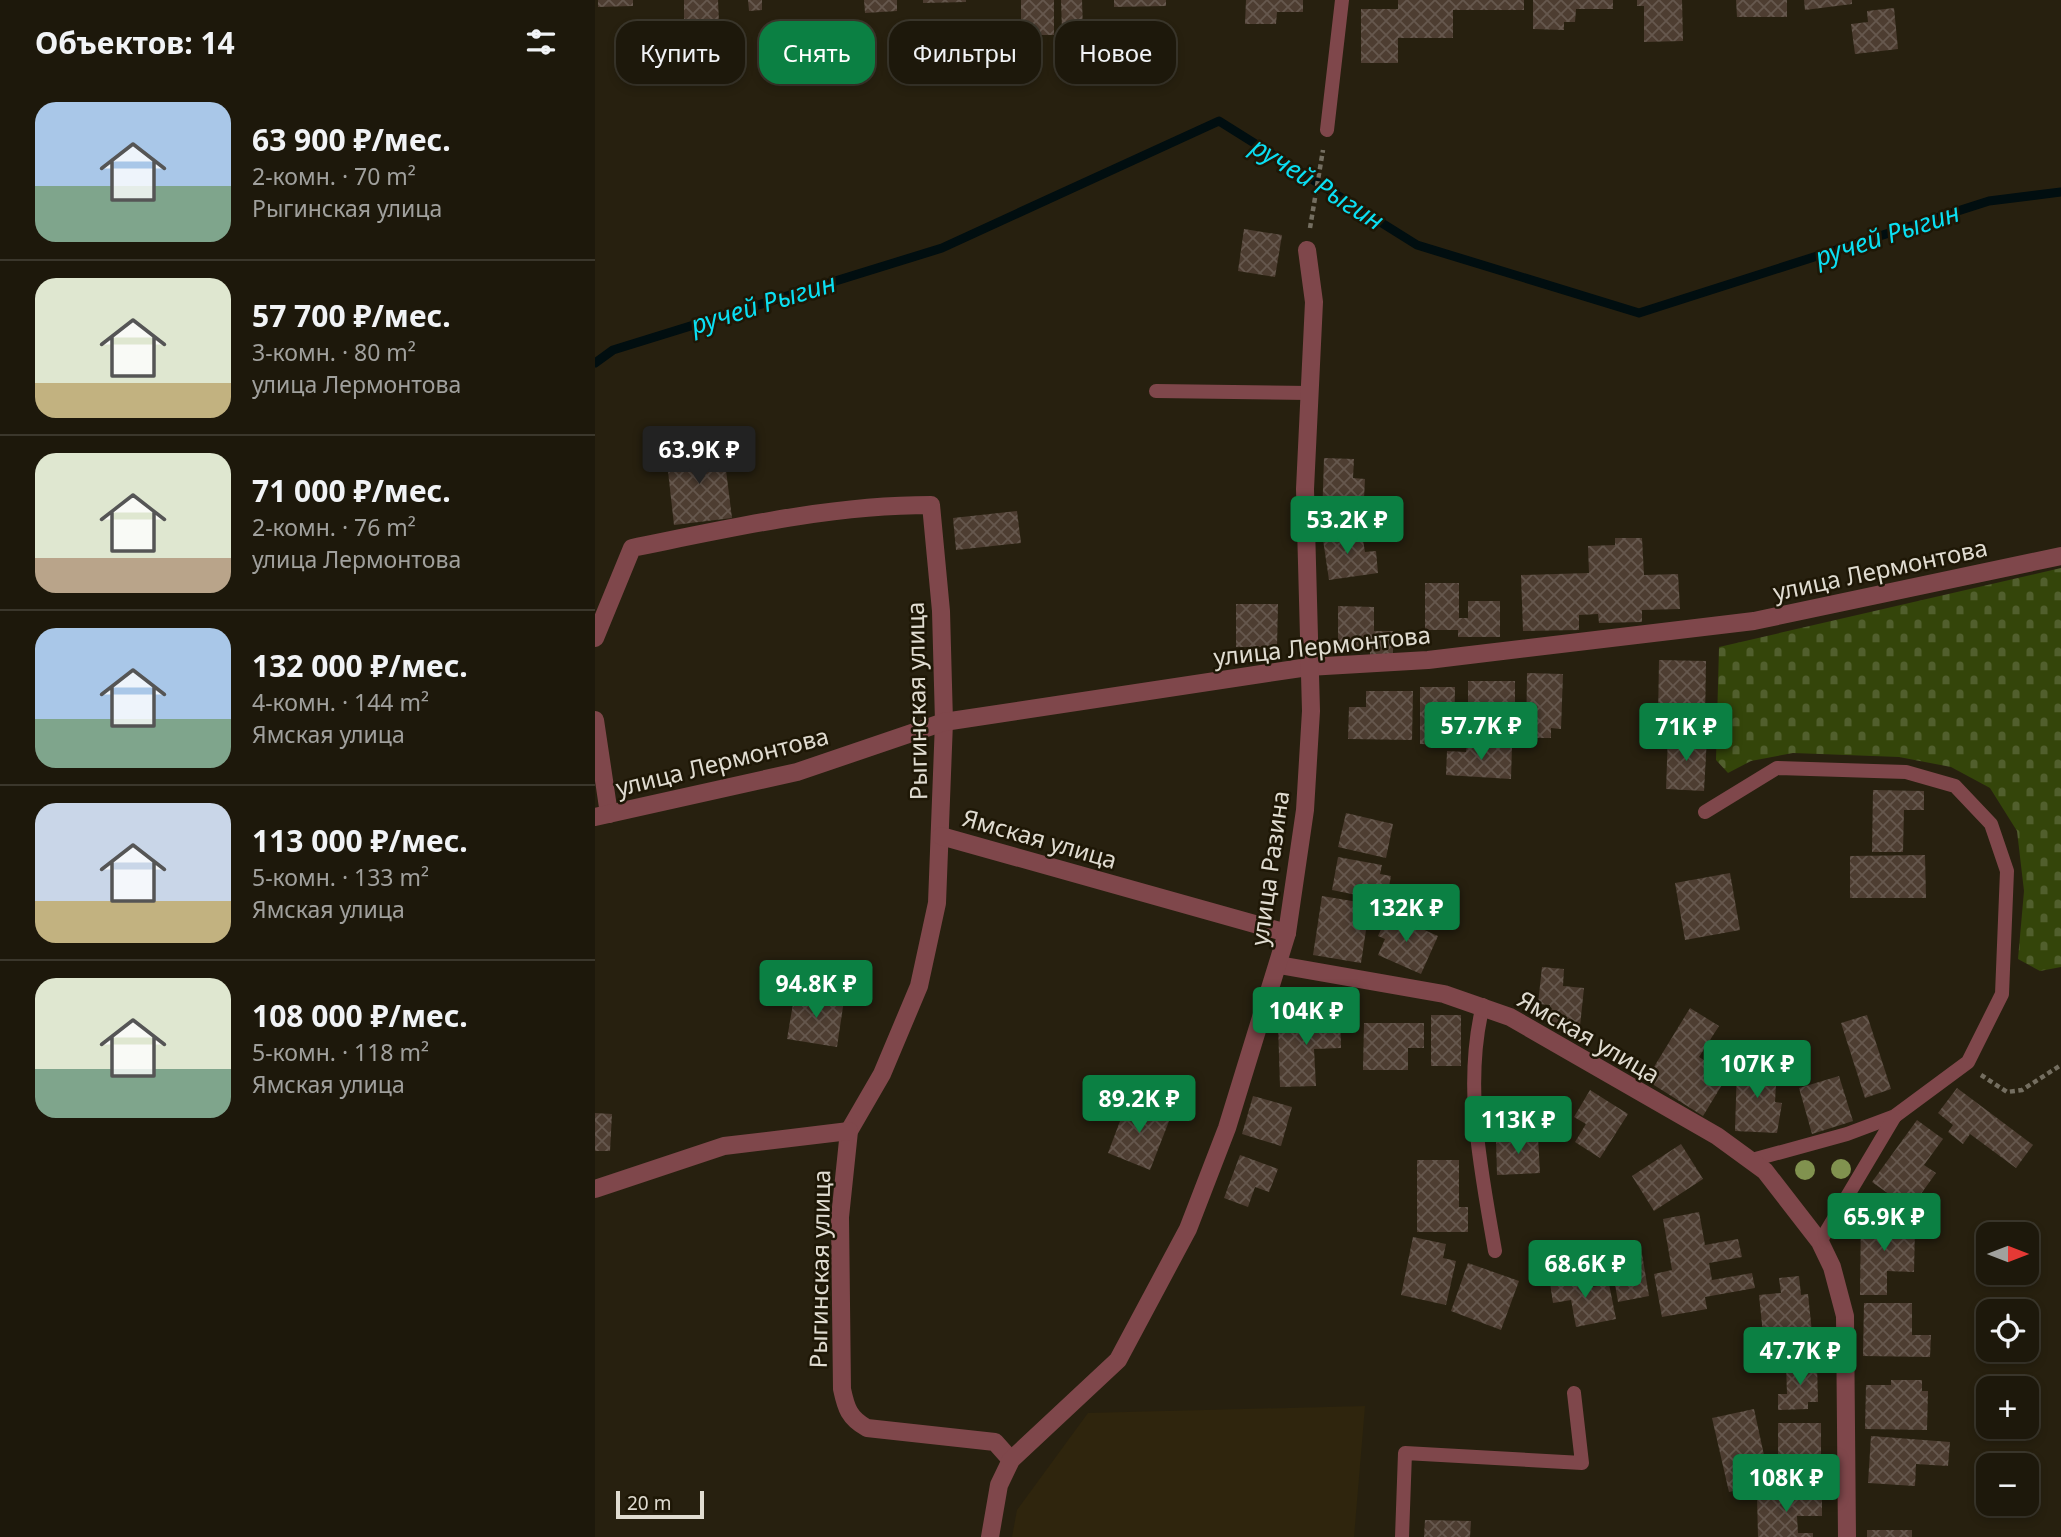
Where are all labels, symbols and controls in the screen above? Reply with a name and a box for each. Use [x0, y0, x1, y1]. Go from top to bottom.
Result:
chip: Купить [616, 21, 745, 84]
chip: Снять [759, 21, 875, 84]
chip: Фильтры [889, 21, 1041, 84]
chip: Новое [1055, 21, 1176, 84]
text: Объектов: 14 [35, 22, 235, 63]
icon: filters [522, 23, 560, 61]
text: 63 900 ₽/мес. [252, 119, 451, 160]
water label: ручей Рыгин [1244, 127, 1391, 238]
icon: home [91, 130, 175, 214]
text: 2-комн. · 70 m² [252, 160, 416, 192]
text: Рыгинская улица [252, 192, 442, 224]
water label: ручей Рыгин [1809, 194, 1964, 275]
water label: ручей Рыгин [685, 264, 840, 342]
text: 57 700 ₽/мес. [252, 295, 451, 336]
icon: home [91, 306, 175, 390]
text: 3-комн. · 80 m² [252, 336, 416, 368]
text: улица Лермонтова [252, 368, 461, 400]
pin: 63.9K ₽ [634, 426, 764, 486]
text: 63.9K ₽ [659, 433, 739, 465]
text: 71 000 ₽/мес. [252, 470, 451, 511]
icon: home [91, 481, 175, 565]
pin: 53.2K ₽ [1282, 496, 1412, 556]
text: 53.2K ₽ [1307, 503, 1387, 535]
text: 2-комн. · 76 m² [252, 511, 416, 543]
street label: улица Лермонтова [1770, 530, 1990, 608]
text: улица Лермонтова [252, 543, 461, 575]
street label: Рыгинская улица [898, 601, 934, 801]
street label: улица Лермонтова [1212, 617, 1432, 673]
text: 132 000 ₽/мес. [252, 645, 468, 686]
icon: home [91, 656, 175, 740]
text: 4-комн. · 144 m² [252, 686, 429, 718]
pin: 57.7K ₽ [1416, 702, 1546, 762]
pin: 71K ₽ [1637, 704, 1735, 763]
text: 57.7K ₽ [1441, 709, 1521, 741]
text: 71K ₽ [1655, 710, 1717, 742]
text: Ямская улица [252, 718, 405, 750]
street label: улица Лермонтова [612, 719, 832, 803]
street label: улица Разина [1242, 788, 1296, 948]
street label: Ямская улица [959, 800, 1121, 876]
text: 113 000 ₽/мес. [252, 820, 468, 861]
icon: home [91, 831, 175, 915]
text: 5-комн. · 133 m² [252, 861, 429, 893]
pin: 132K ₽ [1349, 884, 1463, 944]
text: 132K ₽ [1369, 891, 1443, 923]
text: Ямская улица [252, 893, 405, 925]
pin: 94.8K ₽ [751, 960, 881, 1020]
text: 94.8K ₽ [776, 967, 856, 999]
street label: Ямская улица [1512, 982, 1666, 1090]
pin: 104K ₽ [1249, 988, 1363, 1047]
text: 104K ₽ [1269, 994, 1343, 1026]
text: 108 000 ₽/мес. [252, 995, 468, 1036]
icon: home [91, 1006, 175, 1090]
text: 5-комн. · 118 m² [252, 1036, 429, 1068]
pin: 107K ₽ [1700, 1040, 1814, 1100]
text: 107K ₽ [1720, 1047, 1794, 1079]
text: Ямская улица [252, 1068, 405, 1100]
pin: 89.2K ₽ [1074, 1076, 1204, 1135]
text: 89.2K ₽ [1099, 1082, 1179, 1114]
pin: 113K ₽ [1461, 1096, 1575, 1156]
text: 113K ₽ [1481, 1103, 1555, 1135]
street label: Рыгинская улица [801, 1169, 837, 1369]
pin: 65.9K ₽ [1819, 1194, 1949, 1253]
text: 65.9K ₽ [1844, 1200, 1924, 1232]
north arrow [1976, 1222, 2039, 1284]
map controls [1976, 1222, 2039, 1516]
pin: 68.6K ₽ [1520, 1240, 1650, 1300]
text: 68.6K ₽ [1545, 1247, 1625, 1279]
button: locate [1976, 1299, 2039, 1362]
pin: 47.7K ₽ [1735, 1328, 1865, 1387]
text: 47.7K ₽ [1760, 1334, 1840, 1366]
button: + [1976, 1376, 2039, 1439]
button: − [1976, 1453, 2039, 1516]
pin: 108K ₽ [1729, 1454, 1843, 1514]
text: 108K ₽ [1749, 1461, 1823, 1493]
scale bar [616, 1488, 703, 1520]
text: 20 m [627, 1490, 671, 1516]

